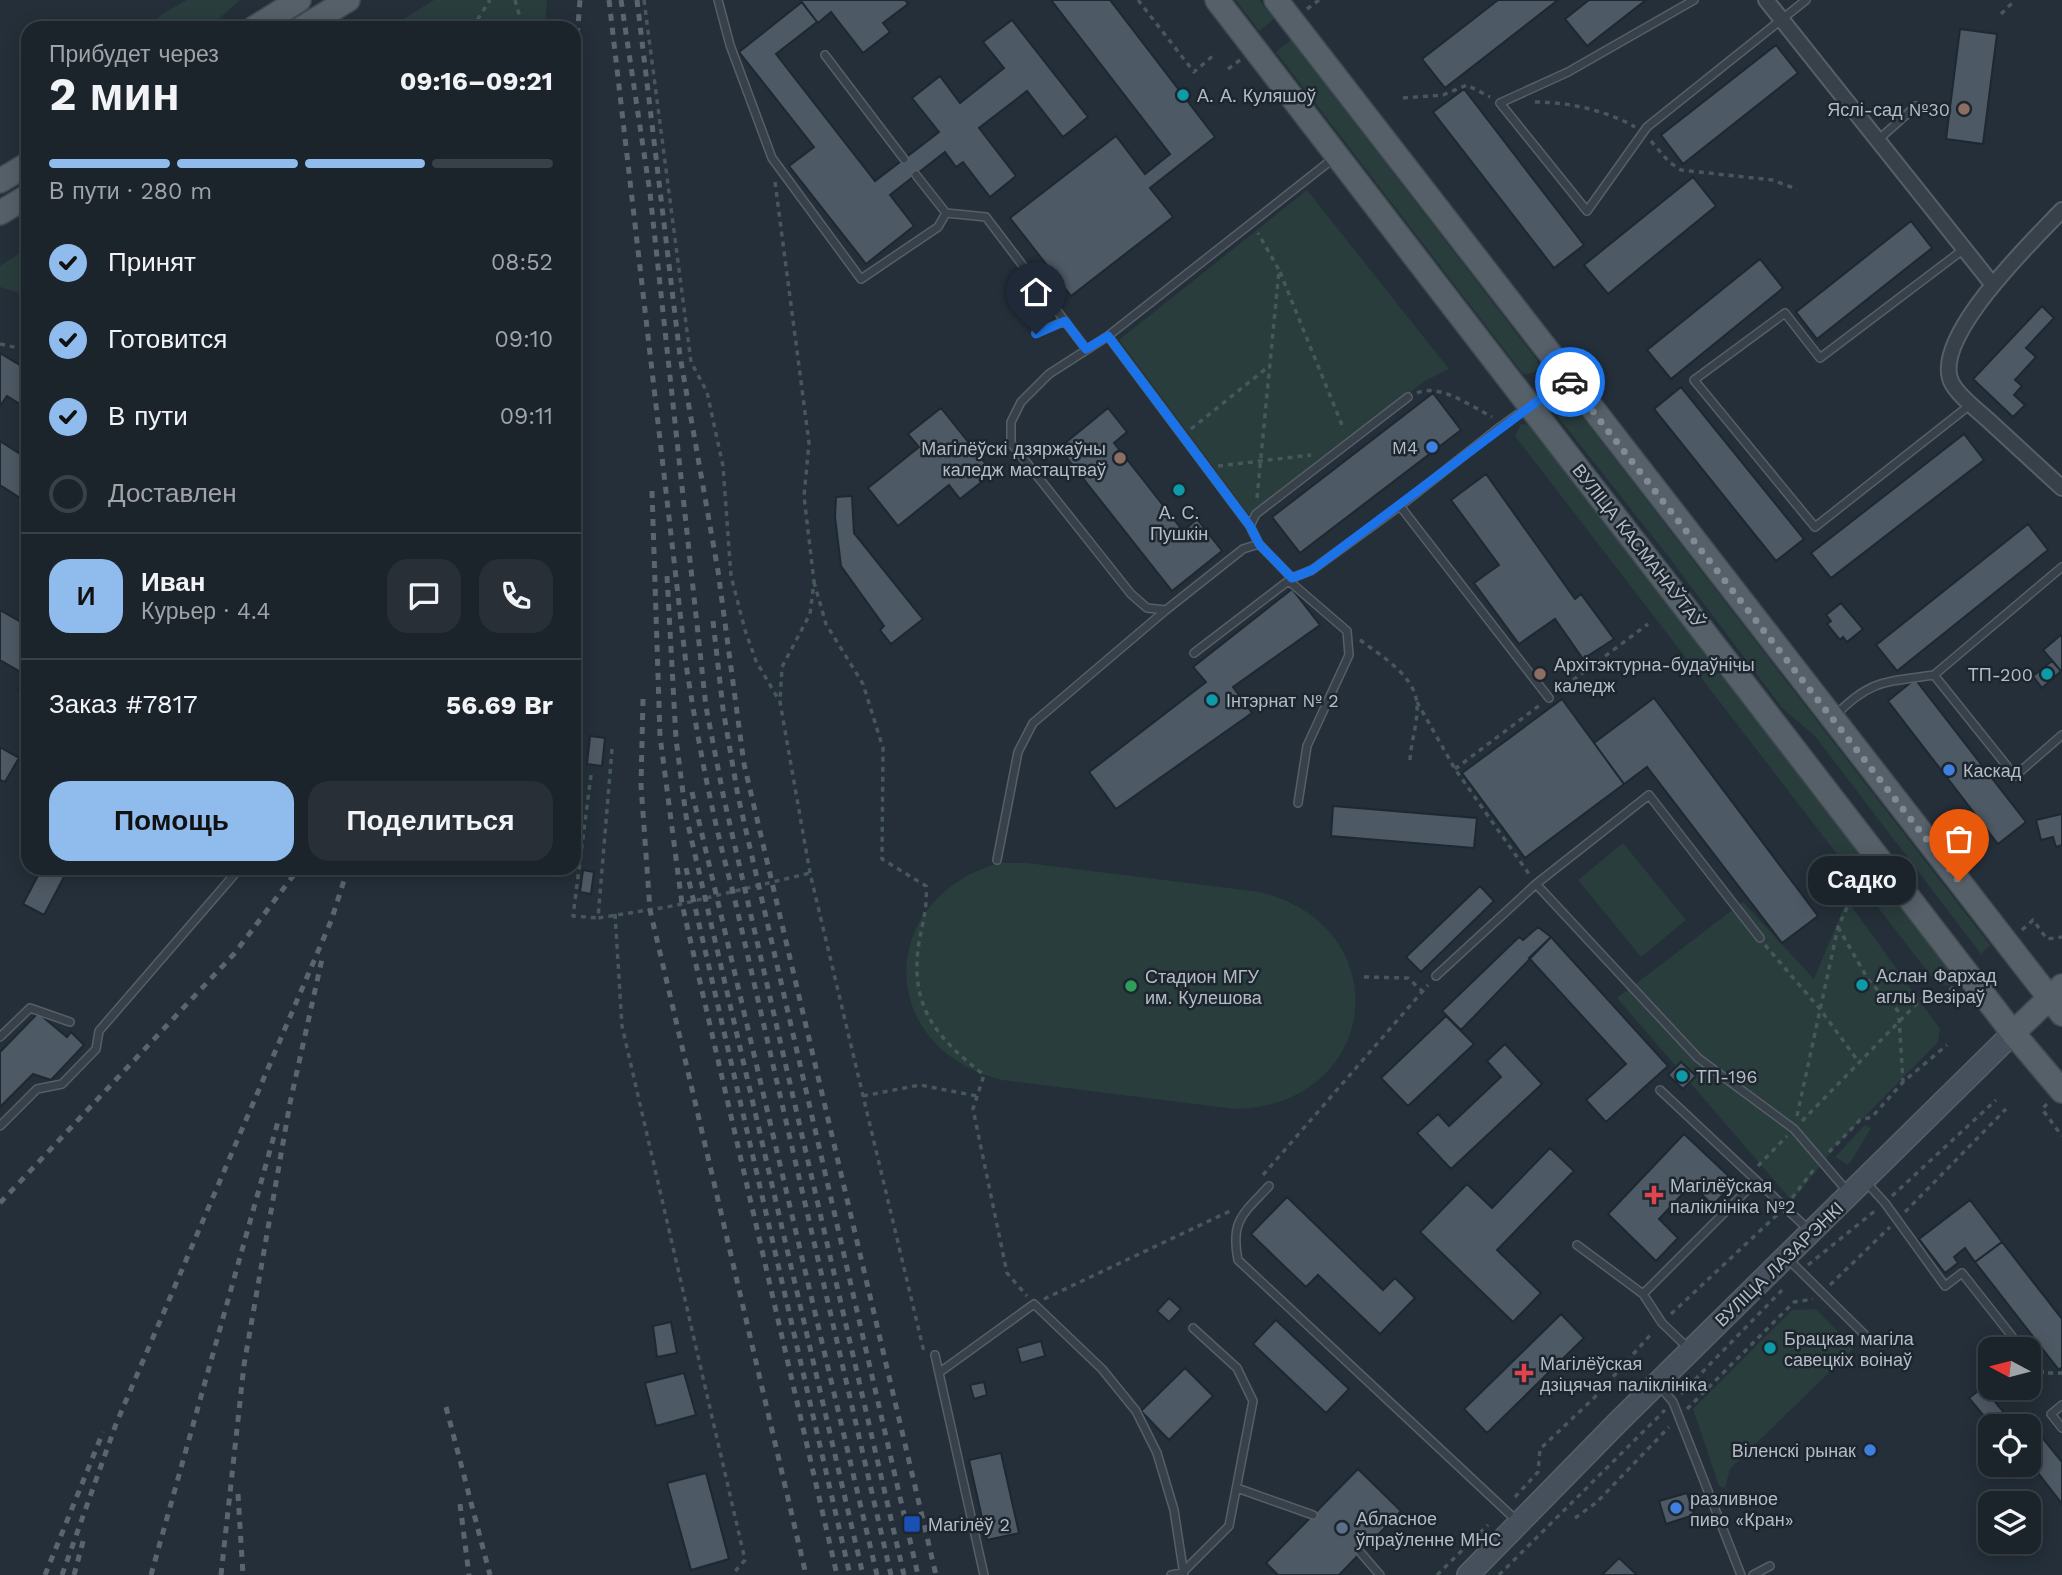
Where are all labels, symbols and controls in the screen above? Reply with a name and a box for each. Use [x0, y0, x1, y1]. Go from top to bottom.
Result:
text: Прибудет через [49, 41, 219, 68]
text: 09:16–09:21 [400, 66, 553, 96]
text: 2 мин [49, 67, 180, 121]
place label: А. А. Куляшоў [1197, 85, 1316, 106]
marker: А. А. Куляшоў [1175, 87, 1191, 103]
place label: Яслі-сад №30 [1827, 99, 1950, 120]
marker: Яслі-сад №30 [1956, 101, 1972, 117]
text: В пути · 280 m [49, 178, 212, 205]
icon: check [49, 244, 87, 282]
text: Принят [108, 247, 196, 277]
text: 08:52 [491, 249, 553, 276]
pin [1006, 262, 1066, 334]
icon: home [1017, 273, 1055, 311]
icon: check [49, 321, 87, 359]
text: Готовится [108, 324, 227, 354]
text: 09:10 [494, 326, 553, 353]
courier [1535, 347, 1605, 417]
icon: car [1551, 363, 1589, 401]
icon: check [49, 398, 87, 436]
text: В пути [108, 401, 188, 431]
text: 09:11 [500, 403, 553, 430]
place label: M4 [1392, 437, 1418, 458]
place label: Магілёўскі дзяржаўны каледж мастацтваў [921, 438, 1106, 480]
marker: M4 [1424, 439, 1440, 455]
marker: Магілёўскі дзяржаўны каледж мастацтваў [1112, 450, 1128, 466]
street label: ВУЛІЦА КАСМАНАЎТАЎ [1568, 460, 1710, 633]
text: Доставлен [108, 478, 237, 508]
marker: А. С. Пушкін [1171, 482, 1187, 498]
place label: А. С. Пушкін [1150, 502, 1208, 544]
button: chat [387, 559, 461, 633]
button: phone [479, 559, 553, 633]
text: Иван [141, 567, 206, 597]
text: И [77, 581, 95, 611]
text: Курьер · 4.4 [141, 598, 271, 625]
place label: Архітэктурна-будаўнічы каледж [1554, 654, 1755, 696]
place label: ТП-200 [1968, 664, 2033, 685]
marker: Архітэктурна-будаўнічы каледж [1532, 666, 1548, 682]
marker: ТП-200 [2039, 666, 2055, 682]
text: Заказ #7817 [49, 689, 198, 719]
text: 56.69 Br [446, 690, 553, 720]
place label: Інтэрнат № 2 [1226, 690, 1339, 711]
marker: Інтэрнат № 2 [1204, 692, 1220, 708]
place label: Каскад [1963, 760, 2022, 781]
marker: Каскад [1941, 762, 1957, 778]
button: Помощь [49, 781, 294, 861]
button: Поделиться [308, 781, 553, 861]
pin [1929, 809, 1989, 881]
icon: bag [1940, 820, 1978, 858]
callout: Садко [1808, 856, 1917, 906]
text: Садко [1827, 867, 1897, 894]
place label: Аслан Фархад аглы Везіраў [1876, 965, 1997, 1007]
place label: Стадион МГУ им. Кулешова [1145, 966, 1263, 1008]
marker: Аслан Фархад аглы Везіраў [1854, 977, 1870, 993]
marker: Стадион МГУ им. Кулешова [1123, 978, 1139, 994]
place label: ТП-196 [1696, 1066, 1757, 1087]
marker: ТП-196 [1674, 1068, 1690, 1084]
place label: Магілёўская паліклініка №2 [1670, 1175, 1795, 1217]
marker: Магілёўская паліклініка №2 [1644, 1185, 1664, 1205]
street label: ВУЛІЦА ЛАЗАРЭНКІ [1710, 1197, 1848, 1331]
place label: Брацкая магіла савецкіх воінаў [1784, 1328, 1915, 1370]
north arrow [1978, 1337, 2040, 1400]
map controls [1978, 1337, 2041, 1554]
marker: Брацкая магіла савецкіх воінаў [1762, 1340, 1778, 1356]
place label: Магілёўская дзіцячая паліклініка [1540, 1353, 1708, 1395]
marker: Магілёўская дзіцячая паліклініка [1514, 1363, 1534, 1383]
button: locate [1978, 1414, 2041, 1477]
place label: Віленскі рынак [1732, 1440, 1856, 1461]
marker: Віленскі рынак [1862, 1442, 1878, 1458]
place label: разливное пиво «Кран» [1690, 1488, 1794, 1530]
button: layers [1978, 1491, 2041, 1554]
marker: разливное пиво «Кран» [1668, 1500, 1684, 1516]
place label: Абласное ўпраўленне МНС [1356, 1508, 1501, 1550]
marker: Магілёў 2 [902, 1514, 922, 1534]
place label: Магілёў 2 [928, 1514, 1010, 1535]
marker: Абласное ўпраўленне МНС [1334, 1520, 1350, 1536]

